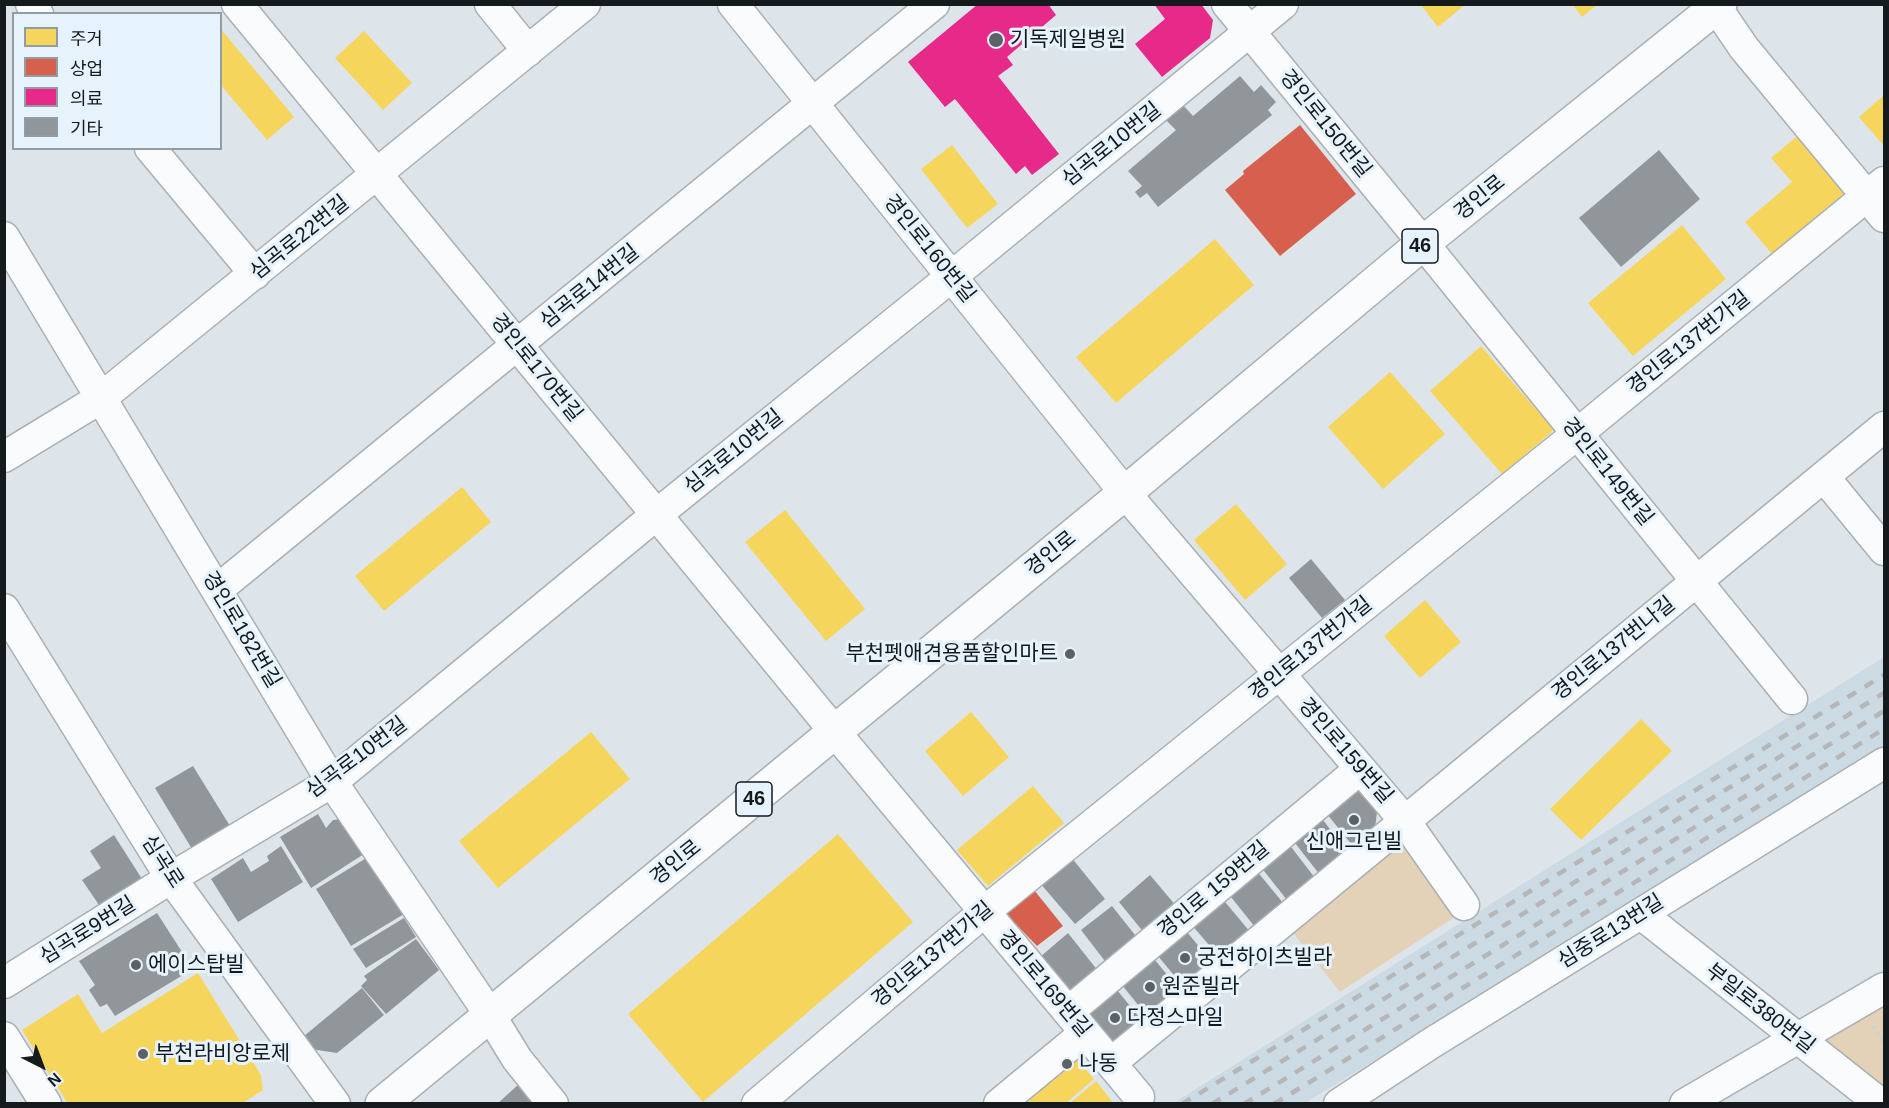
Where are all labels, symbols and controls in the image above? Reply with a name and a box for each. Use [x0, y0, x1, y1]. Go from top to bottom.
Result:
legend [12, 12, 222, 150]
place label: 기독제일병원 [1010, 27, 1126, 53]
text: 주거 [70, 29, 103, 49]
marker: 기독제일병원 [987, 31, 1005, 49]
text: 상업 [70, 59, 103, 79]
street label: 경인로150번길 [1274, 65, 1376, 183]
text: 의료 [70, 89, 103, 109]
street label: 심곡로10번길 [1057, 97, 1167, 193]
text: 기타 [70, 119, 103, 139]
street label: 경인로 [1450, 170, 1510, 226]
street label: 심곡로22번길 [245, 190, 355, 286]
street label: 경인로160번길 [878, 190, 980, 308]
road number: 46 [1402, 229, 1438, 263]
street label: 심곡로14번길 [535, 239, 645, 335]
street label: 경인로137번가길 [1622, 286, 1756, 400]
street label: 경인로170번길 [485, 309, 587, 427]
street label: 심곡로10번길 [679, 404, 789, 500]
street label: 경인로149번길 [1556, 413, 1658, 531]
street label: 경인로 [1021, 526, 1081, 582]
street label: 경인로182번길 [196, 567, 286, 693]
street label: 경인로137번가길 [1244, 592, 1378, 706]
street label: 경인로137번나길 [1547, 592, 1681, 706]
place label: 부천펫애견용품할인마트 [845, 641, 1058, 667]
marker: 부천펫애견용품할인마트 [1063, 647, 1077, 661]
street label: 경인로159번길 [1292, 693, 1398, 809]
street label: 심곡로10번길 [302, 712, 412, 804]
road number: 46 [736, 782, 772, 816]
marker: 신애그린빌 [1347, 813, 1361, 827]
place label: 신애그린빌 [1306, 829, 1402, 855]
street label: 심곡로 [136, 831, 188, 893]
street label: 경인로 [646, 835, 706, 891]
street label: 경인로 159번길 [1153, 836, 1275, 944]
street label: 심중로13번길 [1553, 890, 1669, 974]
street label: 심곡로9번길 [35, 892, 141, 970]
street label: 경인로137번가길 [867, 897, 999, 1013]
street label: 경인로169번길 [992, 925, 1096, 1043]
place label: 궁전하이츠빌라 [1197, 945, 1332, 971]
marker: 궁전하이츠빌라 [1178, 951, 1192, 965]
place label: 에이스탑빌 [148, 952, 245, 978]
marker: 에이스탑빌 [129, 958, 143, 972]
street label: 부일로380번길 [1700, 959, 1820, 1059]
place label: 원준빌라 [1162, 974, 1239, 1000]
marker: 원준빌라 [1143, 980, 1157, 994]
place label: 다정스마일 [1127, 1005, 1224, 1031]
marker: 다정스마일 [1108, 1011, 1122, 1025]
north arrow [12, 1036, 72, 1096]
place label: 부천라비앙로제 [155, 1041, 290, 1067]
marker: 부천라비앙로제 [136, 1047, 150, 1061]
place label: 나동 [1079, 1051, 1118, 1077]
marker: 나동 [1060, 1057, 1074, 1071]
text: N [44, 1070, 64, 1090]

